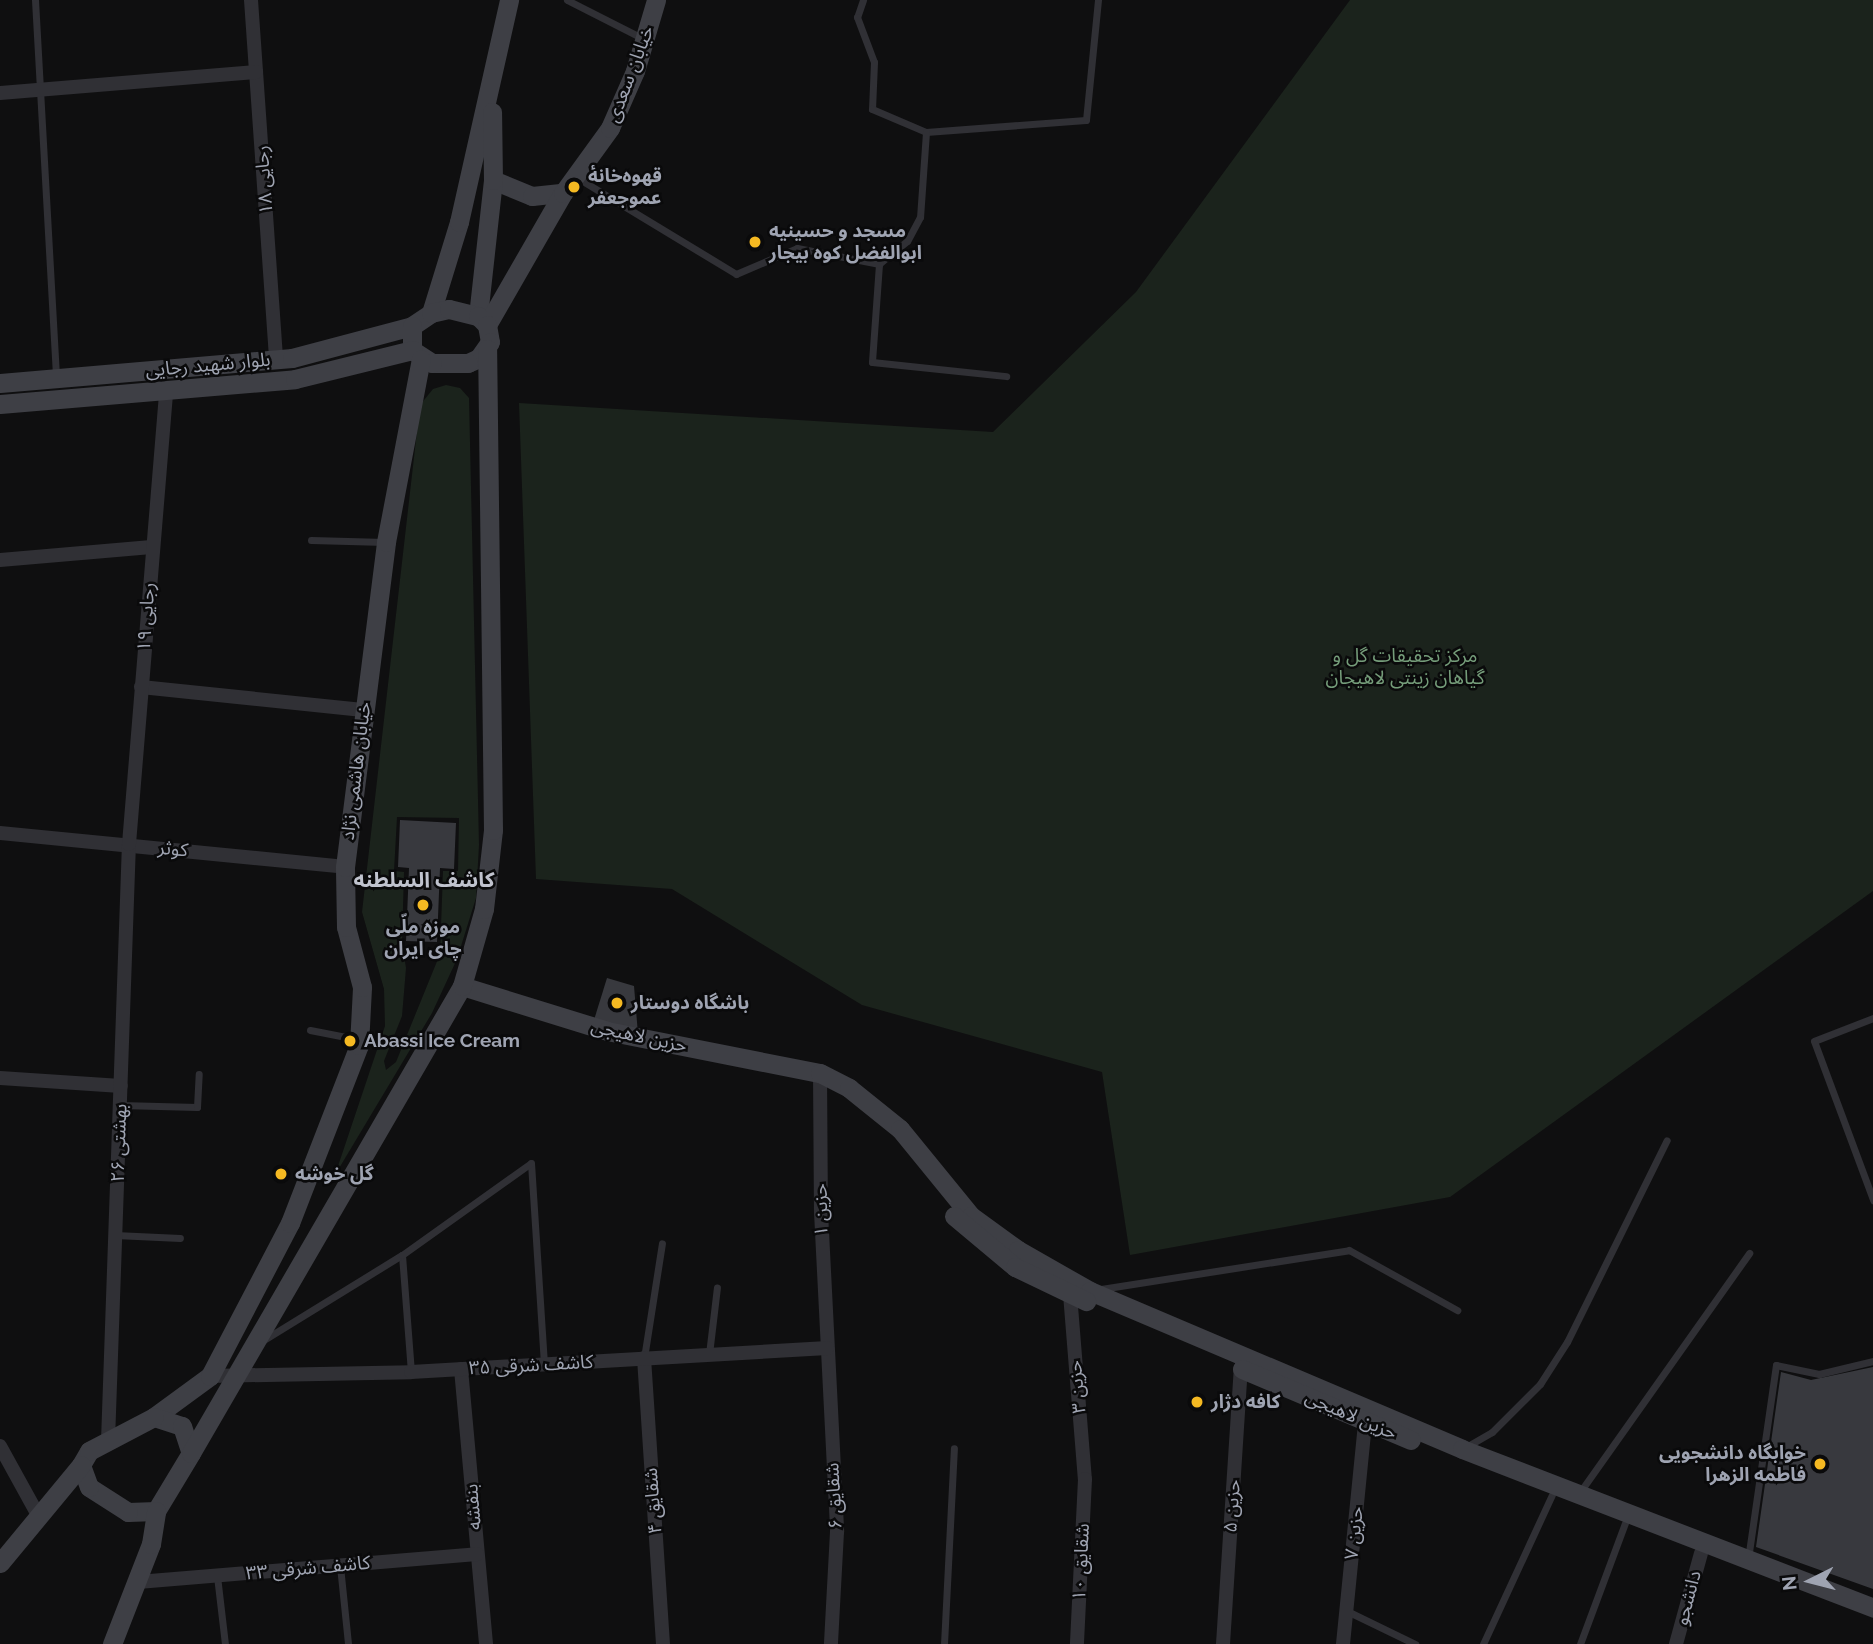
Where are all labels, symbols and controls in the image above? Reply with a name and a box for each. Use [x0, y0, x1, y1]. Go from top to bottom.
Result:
street label: خیابان سعدی [601, 22, 659, 126]
street label: رجایی ۱۸ [250, 145, 278, 215]
place label: قهوه‌خانهٔ عموجعفر [588, 165, 662, 209]
marker: قهوه‌خانهٔ عموجعفر [566, 179, 582, 195]
place label: مسجد و حسینیه ابوالفضل کوه بیجار [769, 220, 922, 264]
marker: مسجد و حسینیه ابوالفضل کوه بیجار [747, 234, 763, 250]
street label: بلوار شهید رجایی [145, 348, 271, 382]
street label: رجایی ۱۹ [132, 582, 160, 652]
park label: مرکز تحقیقات گل و گیاهان زینتی لاهیجان [1326, 645, 1484, 689]
street label: خیابان هاشمی نژاد [336, 701, 376, 841]
street label: کوثر [157, 836, 189, 862]
district label: کاشف السلطنه [354, 867, 494, 893]
marker: موزه ملّی چای ایران [415, 897, 431, 913]
place label: موزه ملّی چای ایران [384, 916, 462, 960]
place label: باشگاه دوستار [631, 992, 749, 1014]
marker: باشگاه دوستار [609, 995, 625, 1011]
street label: حزین لاهیجی [589, 1015, 689, 1057]
place label: Abassi Ice Cream [364, 1030, 520, 1052]
marker: Abassi Ice Cream [342, 1033, 358, 1049]
street label: بهشتی ۲۶ [106, 1103, 132, 1183]
place label: گل خوشه [295, 1163, 374, 1185]
marker: گل خوشه [273, 1166, 289, 1182]
street label: حزین ۱ [809, 1183, 833, 1237]
street label: کاشف شرقی ۳۵ [468, 1350, 594, 1380]
street label: حزین ۳ [1063, 1359, 1091, 1415]
street label: حزین لاهیجی [1302, 1385, 1400, 1445]
place label: کافه دژار [1211, 1391, 1280, 1413]
marker: کافه دژار [1189, 1394, 1205, 1410]
place label: خوابگاه دانشجویی فاطمه الزهرا [1659, 1442, 1806, 1486]
marker: خوابگاه دانشجویی فاطمه الزهرا [1812, 1456, 1828, 1472]
street label: شقایق ۶ [821, 1462, 847, 1530]
street label: شقایق ۴ [639, 1467, 667, 1535]
street label: حزین ۵ [1219, 1479, 1245, 1533]
street label: بنفشه [460, 1483, 486, 1531]
street label: حزین ۷ [1340, 1505, 1368, 1561]
street label: شقایق ۱۰ [1068, 1523, 1094, 1601]
north arrow [1775, 1546, 1845, 1616]
street label: کاشف شرقی ۳۳ [245, 1551, 371, 1585]
street label: دانشجو [1670, 1568, 1706, 1628]
text: N [1777, 1575, 1801, 1592]

